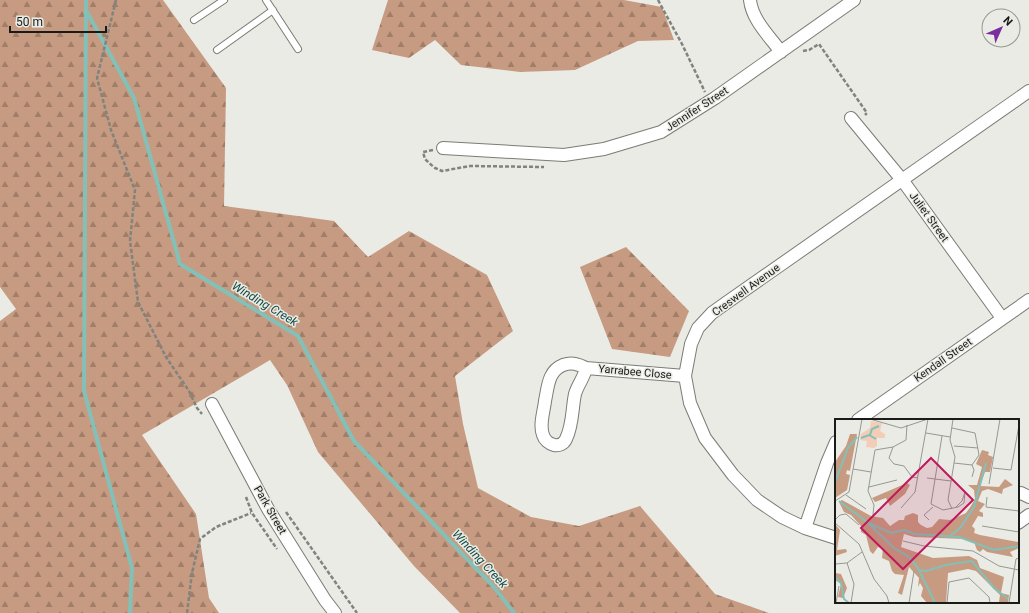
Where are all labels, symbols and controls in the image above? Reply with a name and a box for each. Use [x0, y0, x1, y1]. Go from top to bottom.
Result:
scale bar [10, 8, 106, 34]
north arrow [981, 8, 1021, 48]
text: N [1000, 14, 1015, 29]
text: 50 m [16, 15, 43, 29]
street label: Jennifer Street [663, 84, 731, 134]
street label: Juliet Street [906, 189, 952, 245]
street label: Creswell Avenue [710, 261, 782, 319]
water label: Winding Creek [229, 279, 301, 330]
street label: Kendall Street [911, 335, 975, 385]
street label: Yarrabee Close [598, 362, 672, 382]
inset map [835, 419, 1019, 603]
street label: Park Street [251, 483, 289, 537]
water label: Winding Creek [449, 527, 511, 592]

